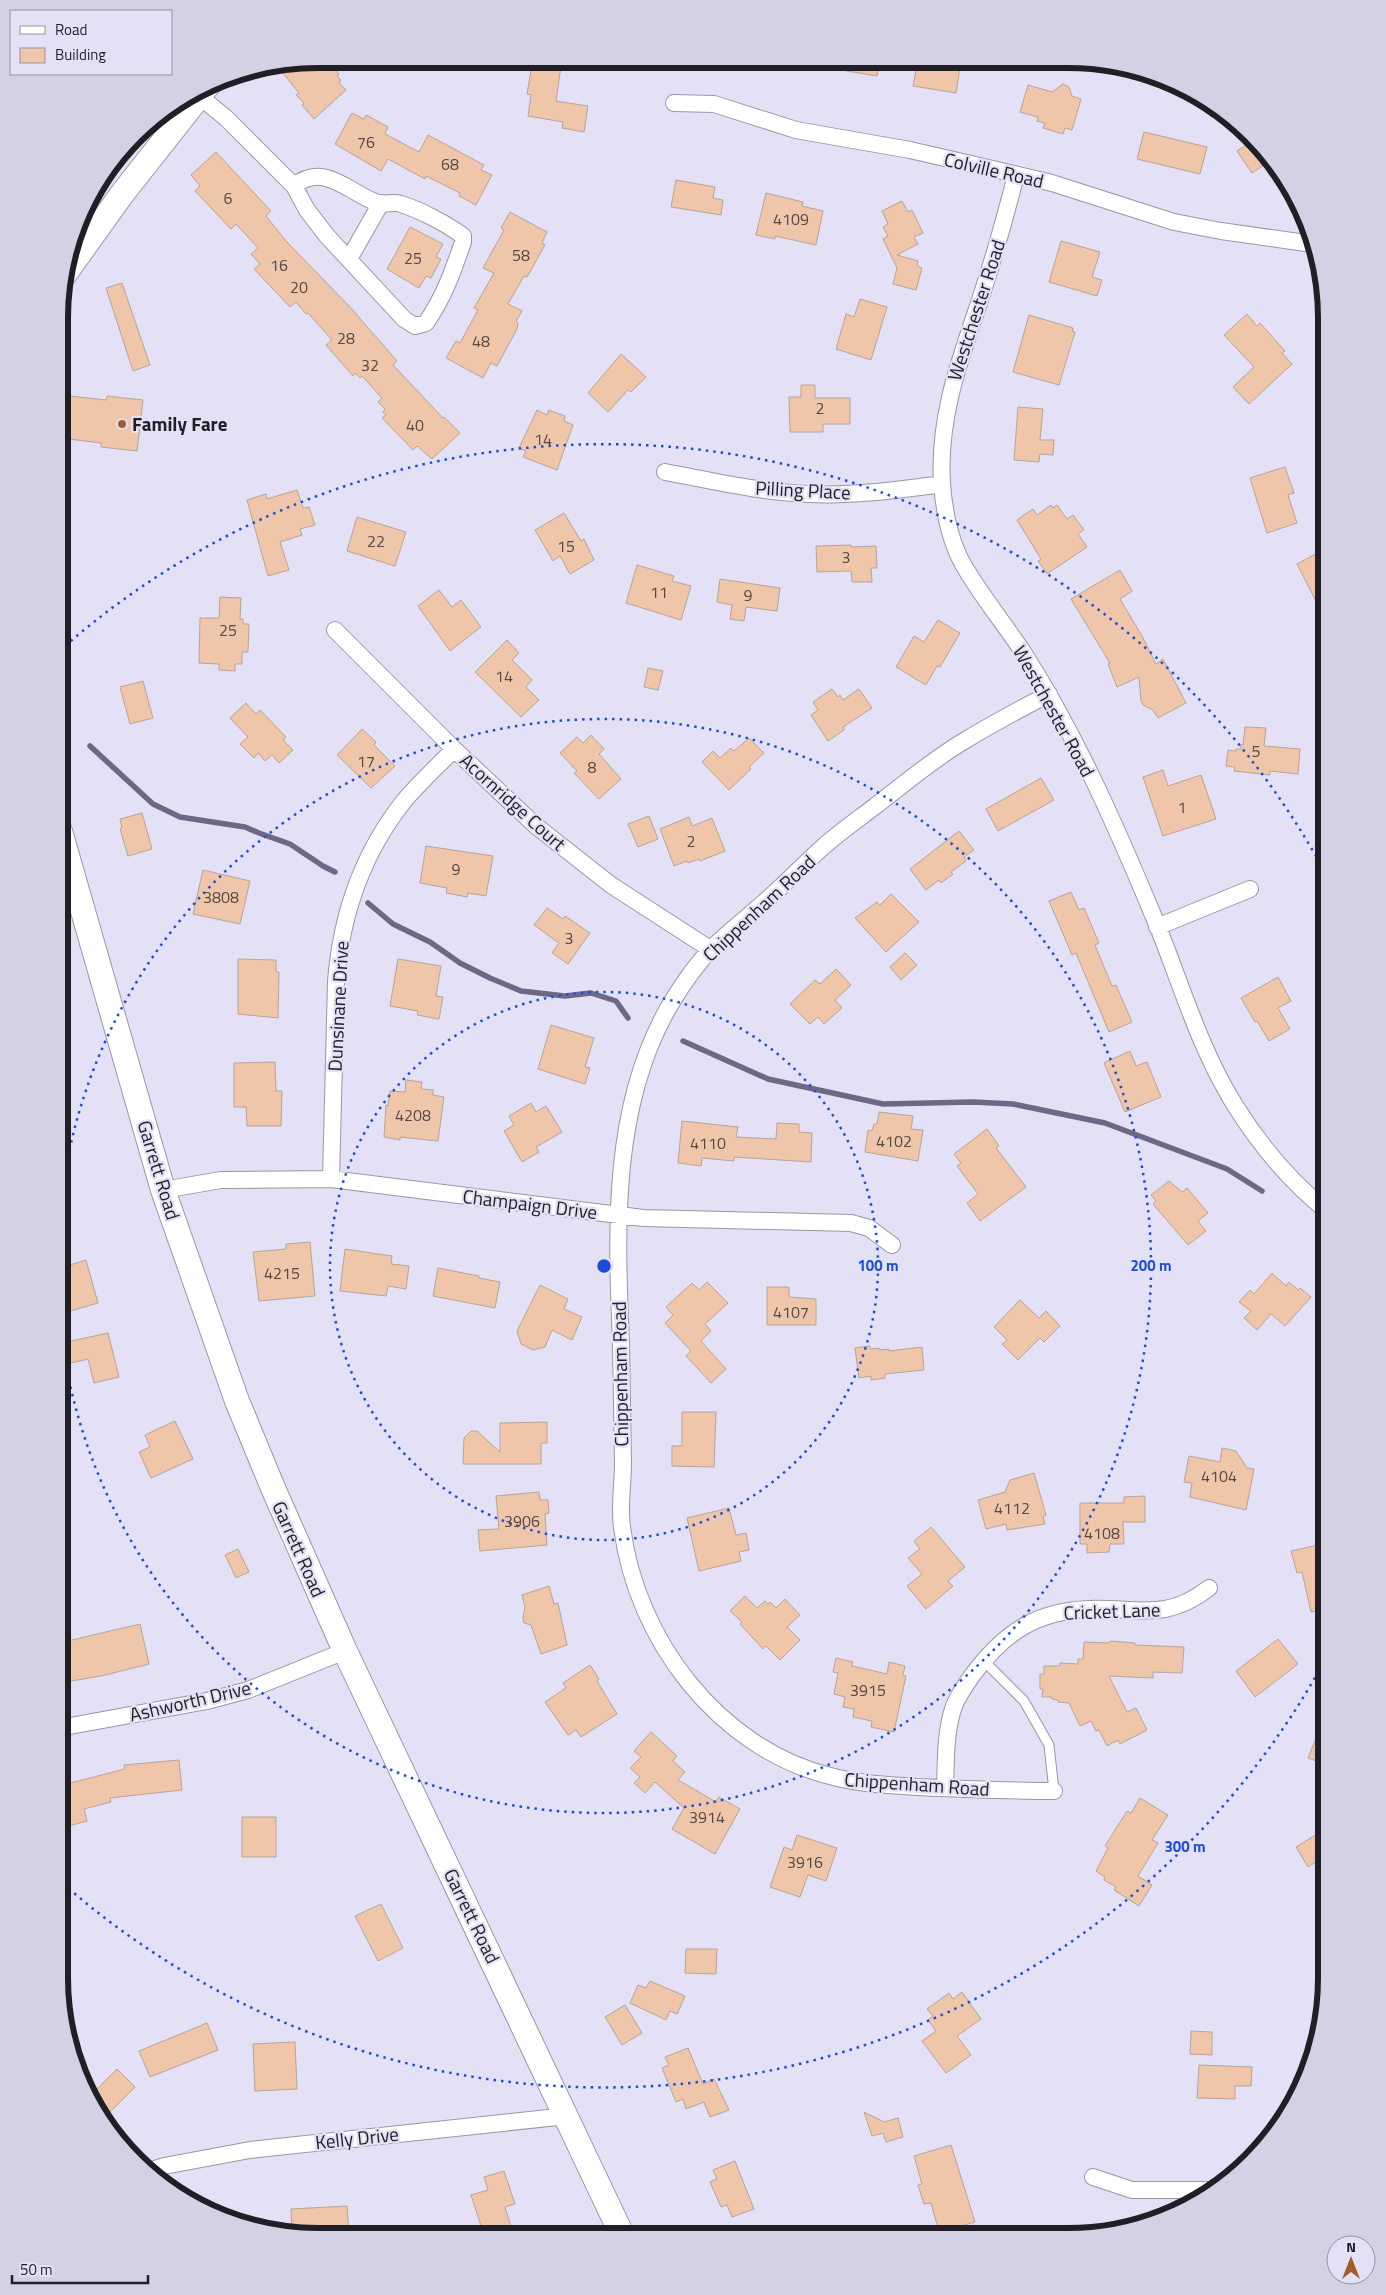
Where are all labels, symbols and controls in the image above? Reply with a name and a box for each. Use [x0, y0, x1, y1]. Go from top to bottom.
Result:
legend [10, 10, 172, 75]
text: Road [55, 18, 87, 41]
text: Building [55, 43, 106, 66]
house number: 76 [357, 130, 375, 154]
street label: Colville Road [941, 144, 1047, 195]
house number: 68 [441, 152, 459, 176]
house number: 6 [224, 186, 233, 210]
house number: 4109 [773, 207, 809, 231]
street label: Westchester Road [939, 236, 1012, 384]
house number: 58 [512, 243, 530, 267]
house number: 25 [404, 246, 422, 270]
house number: 16 [270, 253, 288, 277]
house number: 20 [290, 275, 308, 299]
house number: 28 [337, 326, 355, 350]
house number: 48 [472, 329, 490, 353]
house number: 32 [361, 353, 379, 377]
house number: 2 [816, 396, 824, 420]
place label: Family Fare [132, 409, 228, 438]
house number: 40 [406, 413, 424, 437]
marker: Family Fare [116, 418, 128, 430]
house number: 14 [534, 427, 552, 451]
street label: Pilling Place [755, 473, 851, 506]
house number: 22 [367, 529, 385, 553]
house number: 15 [557, 534, 575, 558]
house number: 3 [842, 545, 850, 569]
house number: 11 [650, 580, 668, 604]
house number: 9 [744, 583, 753, 607]
house number: 25 [219, 618, 237, 642]
street label: Westchester Road [1006, 640, 1103, 782]
house number: 14 [495, 664, 513, 688]
house number: 5 [1252, 739, 1261, 763]
street label: Acornridge Court [454, 746, 573, 857]
house number: 17 [357, 749, 375, 773]
house number: 8 [588, 755, 597, 779]
house number: 1 [1178, 795, 1186, 819]
house number: 2 [687, 829, 695, 853]
street label: Chippenham Road [696, 847, 822, 968]
house number: 9 [452, 857, 461, 881]
house number: 3808 [203, 885, 239, 909]
house number: 3 [565, 926, 573, 950]
street label: Dunsinane Drive [320, 940, 355, 1072]
house number: 4208 [395, 1103, 431, 1127]
street label: Garrett Road [131, 1117, 188, 1223]
house number: 4102 [876, 1129, 912, 1153]
house number: 4110 [690, 1131, 726, 1155]
street label: Champaign Drive [461, 1181, 599, 1226]
text: 100 m [857, 1254, 899, 1277]
text: 200 m [1130, 1254, 1172, 1277]
centre of rings [595, 1257, 613, 1275]
house number: 4215 [264, 1261, 300, 1285]
house number: 4107 [773, 1300, 809, 1324]
street label: Chippenham Road [604, 1301, 635, 1447]
house number: 4104 [1201, 1464, 1237, 1488]
street label: Garrett Road [265, 1496, 334, 1601]
house number: 4112 [994, 1496, 1030, 1520]
house number: 3906 [504, 1509, 540, 1533]
house number: 4108 [1084, 1521, 1120, 1545]
street label: Cricket Lane [1063, 1594, 1161, 1627]
street label: Ashworth Drive [126, 1672, 253, 1729]
house number: 3915 [850, 1678, 886, 1702]
street label: Chippenham Road [843, 1764, 991, 1803]
house number: 3914 [689, 1805, 725, 1829]
text: 300 m [1164, 1835, 1206, 1858]
house number: 3916 [787, 1850, 823, 1874]
street label: Garrett Road [437, 1863, 508, 1968]
street label: Kelly Drive [314, 2119, 400, 2156]
north arrow [1326, 2235, 1376, 2285]
text: N [1346, 2236, 1356, 2257]
scale bar [12, 2252, 149, 2284]
text: 50 m [20, 2258, 53, 2281]

